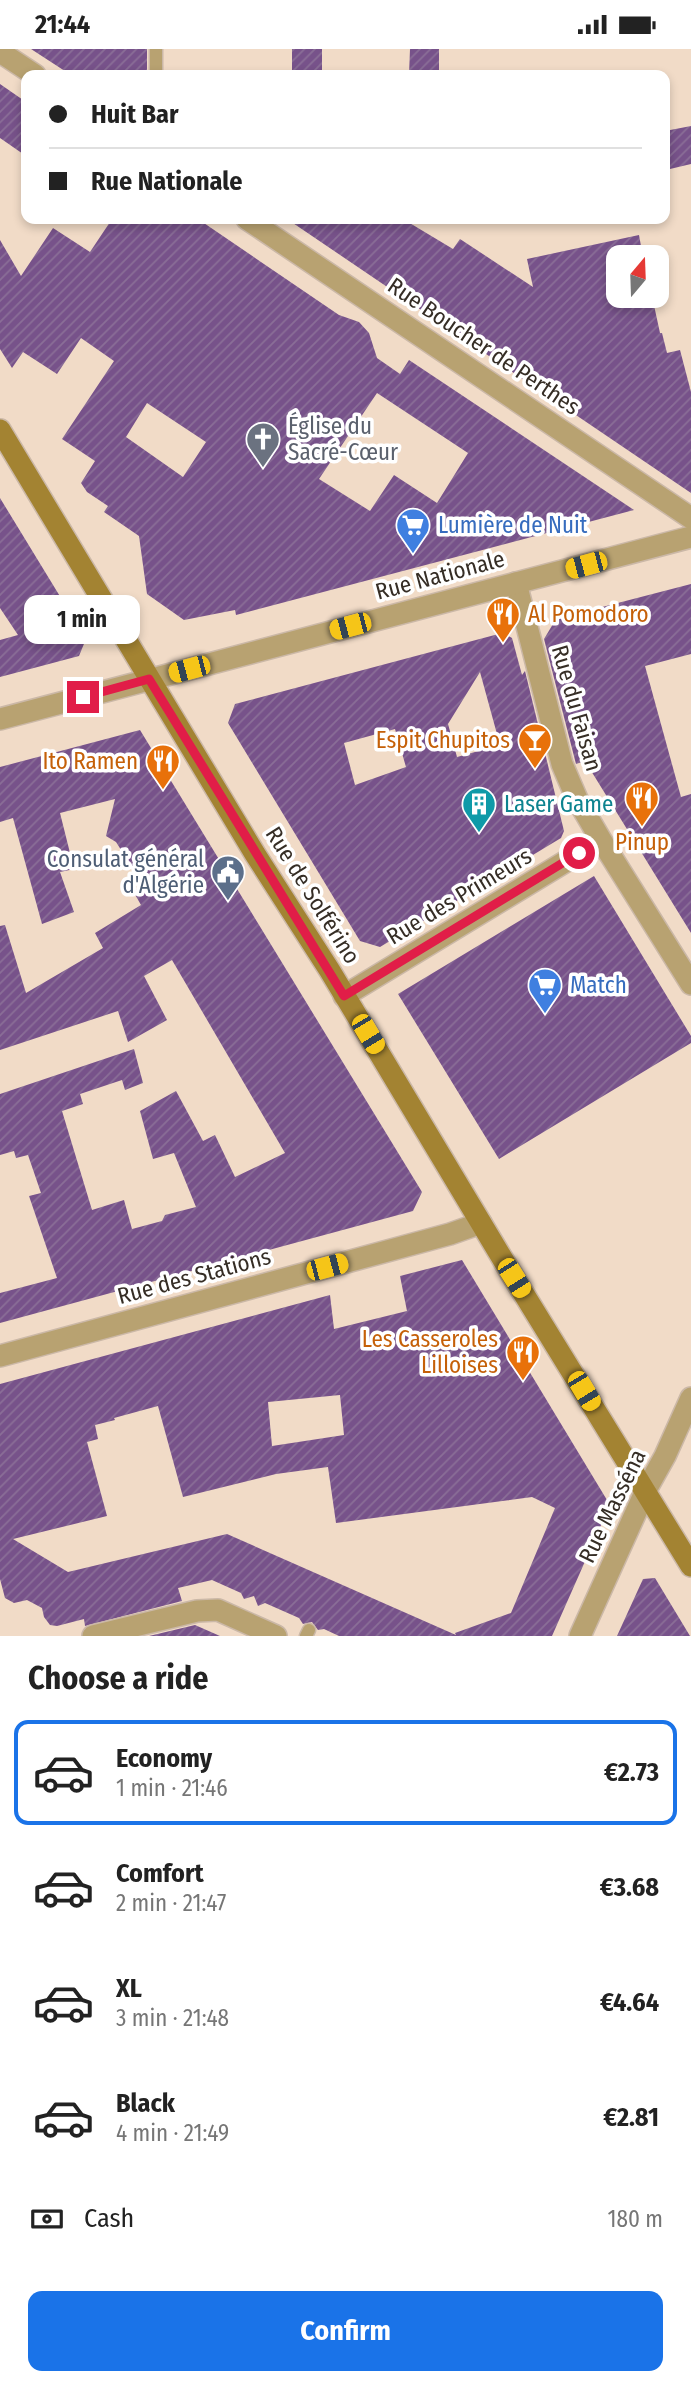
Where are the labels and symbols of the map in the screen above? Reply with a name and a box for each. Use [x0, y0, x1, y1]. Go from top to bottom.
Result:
north arrow [606, 245, 668, 308]
street label: Rue Boucher de Perthes [383, 271, 585, 421]
place label: Église du Sacré-Cœur [288, 411, 398, 466]
church icon: Église du Sacré-Cœur [244, 420, 282, 469]
supermarket icon: Lumière de Nuit [394, 506, 432, 555]
place label: Lumière de Nuit [438, 511, 588, 539]
street label: Rue Nationale [372, 544, 508, 606]
car [563, 549, 610, 581]
callout: 1 min [25, 595, 141, 645]
restaurant icon: Al Pomodoro [484, 595, 522, 644]
place label: Al Pomodoro [528, 600, 649, 628]
car [327, 610, 374, 642]
street label: Rue du Faisan [546, 642, 608, 774]
car [166, 653, 213, 685]
route end [67, 681, 99, 713]
bar icon: Espit Chupitos [516, 721, 554, 770]
place label: Espit Chupitos [376, 726, 510, 754]
restaurant icon: Ito Ramen [144, 742, 182, 791]
place label: Ito Ramen [43, 747, 138, 775]
restaurant icon: Pinup [623, 779, 661, 828]
building icon: Laser Game [460, 785, 498, 834]
place label: Laser Game [504, 790, 613, 818]
street label: Rue de Solférino [260, 821, 366, 969]
place label: Pinup [615, 828, 669, 856]
route start [563, 837, 595, 869]
street label: Rue des Primeurs [381, 842, 537, 950]
place label: Consulat général d'Algérie [47, 845, 204, 899]
public building icon: Consulat général d'Algérie [209, 853, 247, 902]
supermarket icon: Match [526, 966, 564, 1015]
place label: Match [570, 971, 627, 999]
car [349, 1011, 388, 1057]
street label: Rue des Stations [114, 1242, 274, 1310]
car [304, 1251, 351, 1283]
car [494, 1255, 535, 1301]
place label: Les Casseroles Lilloises [362, 1325, 498, 1379]
restaurant icon: Les Casseroles Lilloises [504, 1333, 542, 1382]
car [565, 1368, 604, 1414]
street label: Rue Masséna [572, 1445, 652, 1567]

